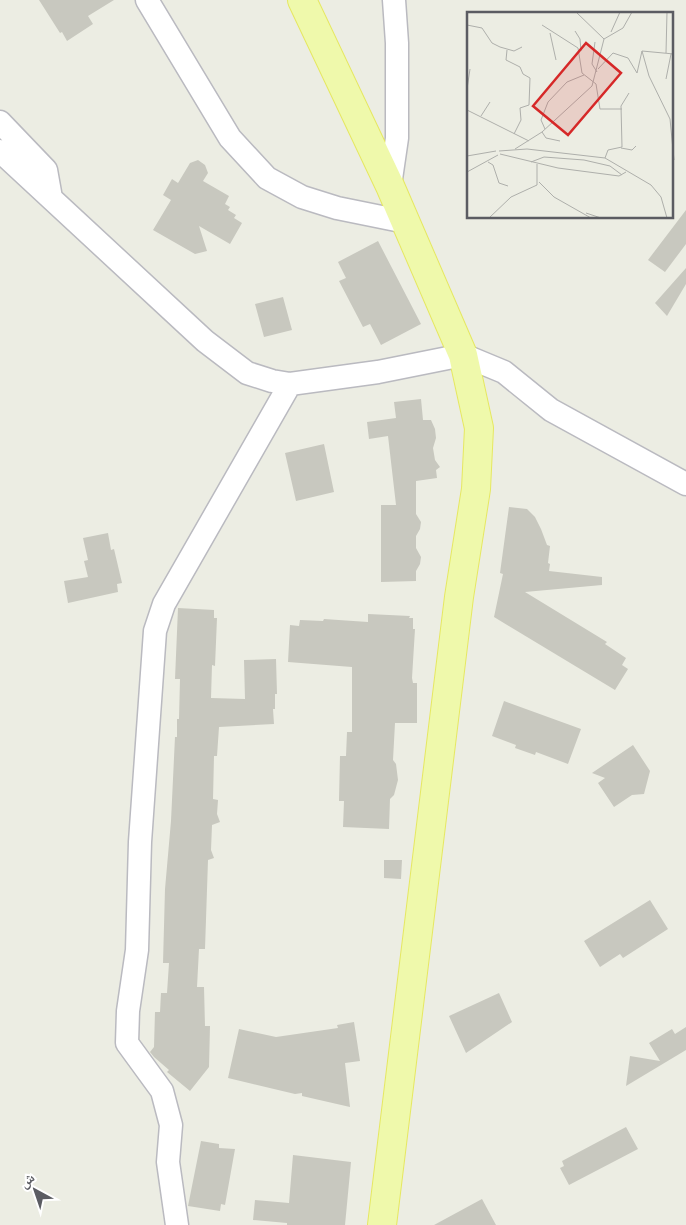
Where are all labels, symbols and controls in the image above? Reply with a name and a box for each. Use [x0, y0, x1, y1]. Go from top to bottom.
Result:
inset map [467, 12, 674, 219]
north arrow [10, 1165, 60, 1215]
text: ش [16, 1169, 38, 1192]

